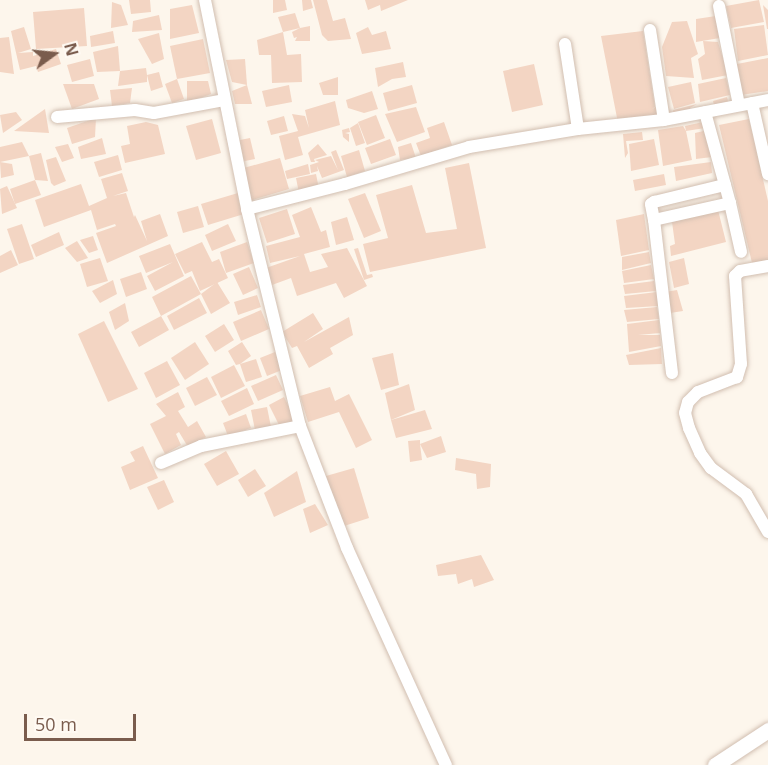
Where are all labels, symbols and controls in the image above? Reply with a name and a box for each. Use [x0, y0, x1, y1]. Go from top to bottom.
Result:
north arrow [24, 24, 84, 84]
text: N [59, 40, 84, 58]
scale bar [27, 702, 140, 740]
text: 50 m [35, 712, 77, 736]

